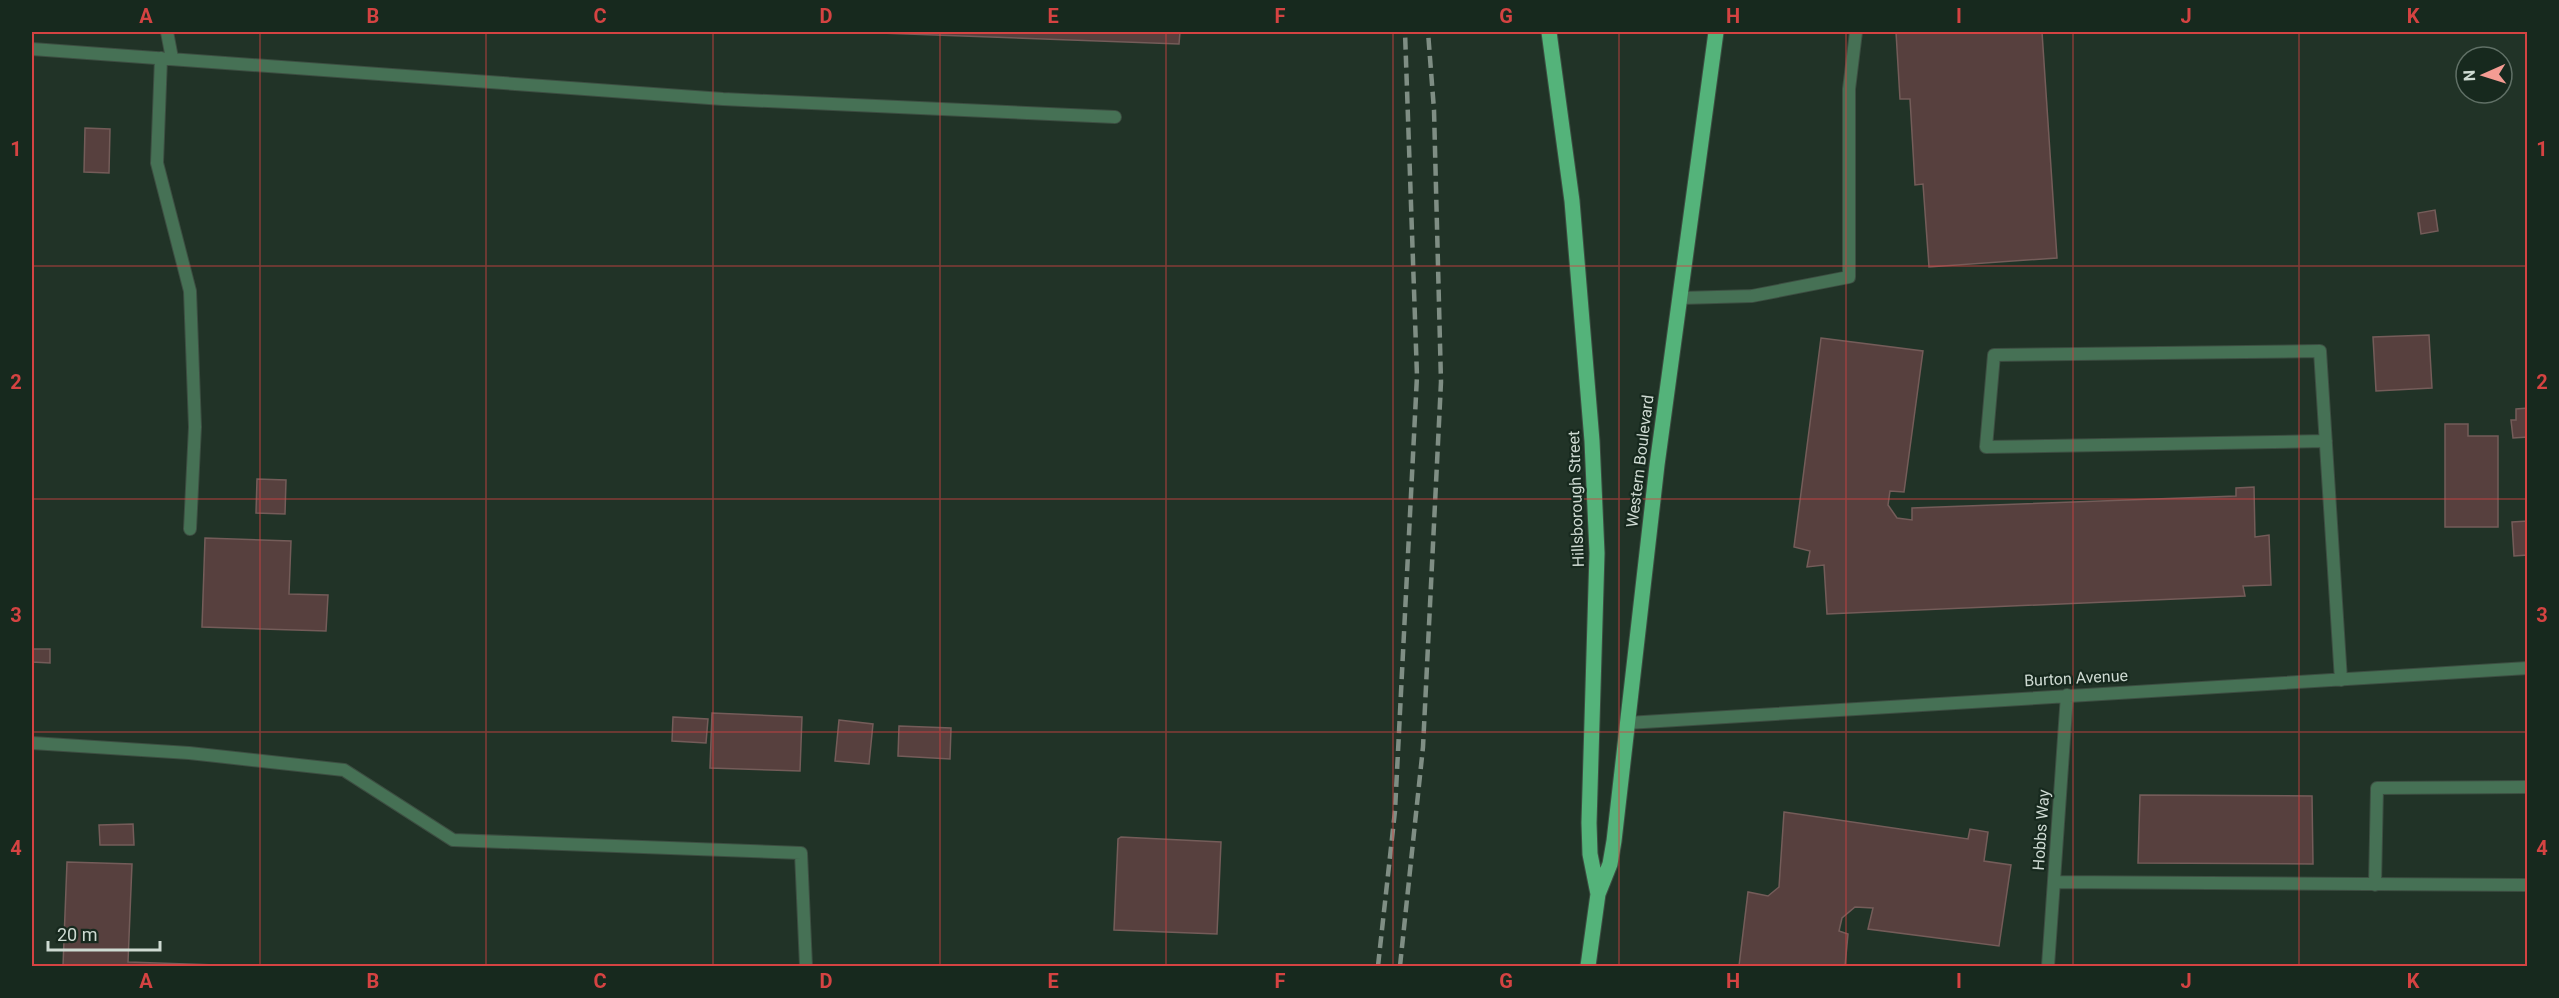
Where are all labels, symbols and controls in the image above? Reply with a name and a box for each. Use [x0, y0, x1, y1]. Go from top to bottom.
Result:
text: A [139, 4, 153, 28]
text: B [367, 4, 379, 28]
text: C [593, 4, 607, 28]
text: D [820, 4, 833, 28]
text: E [1047, 4, 1059, 28]
text: F [1275, 4, 1286, 28]
text: G [1499, 4, 1513, 28]
text: H [1726, 4, 1740, 28]
text: I [1956, 4, 1962, 28]
text: J [2180, 4, 2192, 28]
text: K [2407, 4, 2420, 28]
north arrow [2454, 45, 2514, 105]
text: N [2460, 70, 2479, 82]
text: 1 [10, 137, 22, 161]
text: 1 [2536, 137, 2548, 161]
text: 2 [10, 370, 22, 394]
text: 2 [2536, 370, 2548, 394]
street label: Western Boulevard [1622, 394, 1658, 528]
street label: Hillsborough Street [1564, 430, 1588, 568]
text: 3 [10, 603, 22, 627]
text: 3 [2536, 603, 2548, 627]
street label: Burton Avenue [2024, 666, 2128, 690]
street label: Hobbs Way [2029, 789, 2053, 871]
text: 4 [10, 836, 22, 860]
text: 4 [2536, 836, 2548, 860]
scale bar [48, 914, 160, 952]
text: 20 m [57, 924, 97, 945]
text: A [139, 969, 153, 993]
text: B [367, 969, 379, 993]
text: C [593, 969, 607, 993]
text: D [820, 969, 833, 993]
text: E [1047, 969, 1059, 993]
text: F [1275, 969, 1286, 993]
text: G [1499, 969, 1513, 993]
text: H [1726, 969, 1740, 993]
text: I [1956, 969, 1962, 993]
text: J [2180, 969, 2192, 993]
text: K [2407, 969, 2420, 993]

